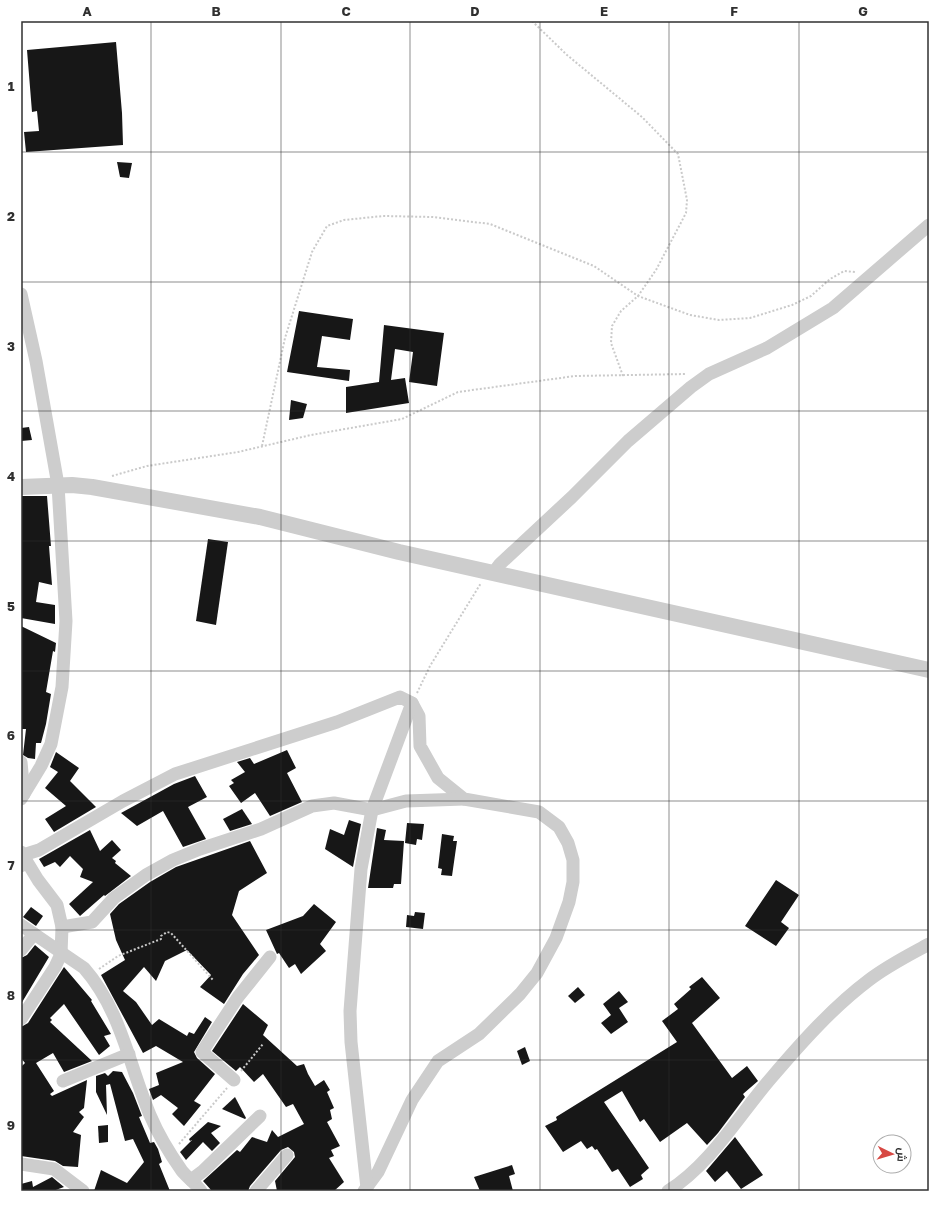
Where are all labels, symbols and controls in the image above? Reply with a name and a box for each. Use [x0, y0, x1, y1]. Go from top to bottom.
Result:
text: A [82, 3, 92, 19]
text: B [211, 3, 221, 19]
text: C [341, 3, 351, 19]
text: D [470, 3, 480, 19]
text: E [600, 3, 608, 19]
text: F [730, 3, 738, 19]
text: G [858, 3, 868, 19]
text: 1 [8, 78, 15, 94]
text: 2 [7, 208, 15, 224]
text: 3 [7, 338, 15, 354]
text: 4 [7, 468, 15, 484]
text: 5 [7, 598, 15, 614]
text: 6 [7, 727, 15, 743]
text: 7 [7, 857, 15, 873]
text: 8 [7, 987, 15, 1003]
text: 9 [7, 1117, 15, 1133]
north arrow [872, 1134, 912, 1174]
text: ش [894, 1147, 910, 1163]

